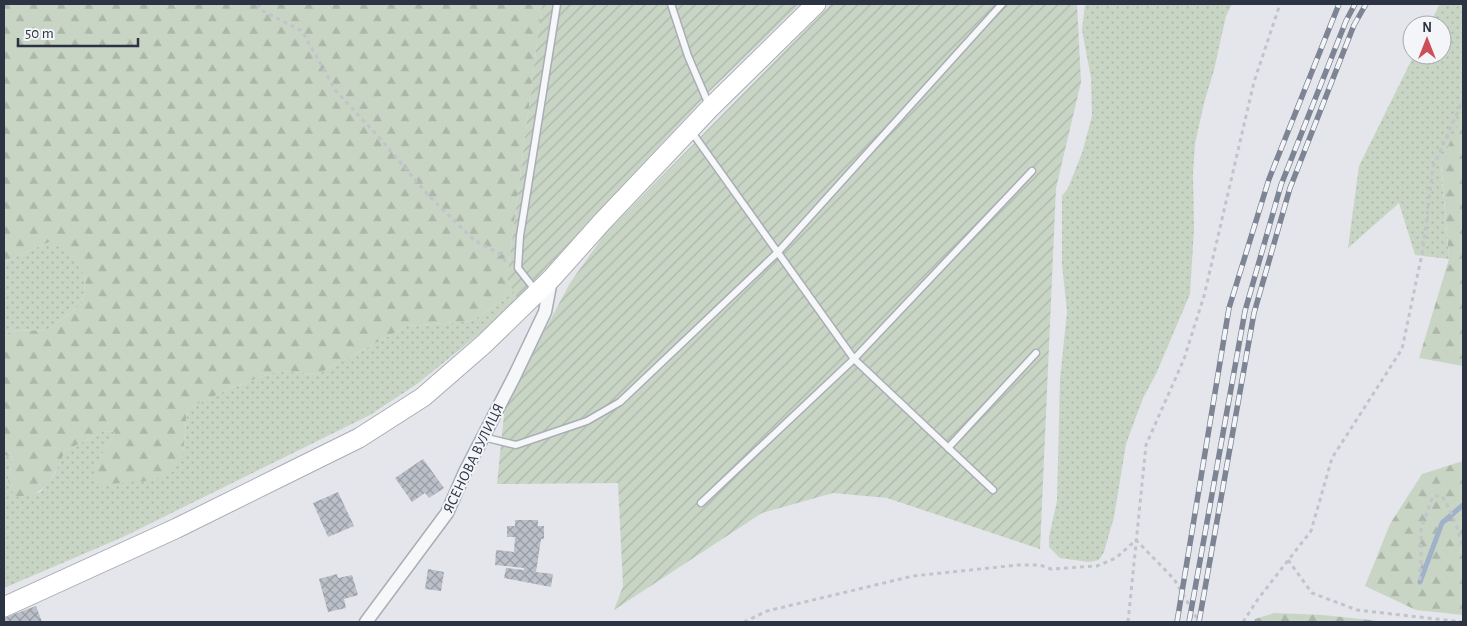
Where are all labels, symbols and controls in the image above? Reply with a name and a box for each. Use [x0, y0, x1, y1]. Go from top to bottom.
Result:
scale bar [18, 15, 138, 47]
north arrow [1402, 15, 1452, 65]
text: N [1422, 21, 1432, 35]
text: 50 m [25, 26, 54, 41]
street label: ЯСЕНОВА ВУЛИЦЯ [440, 401, 506, 515]

